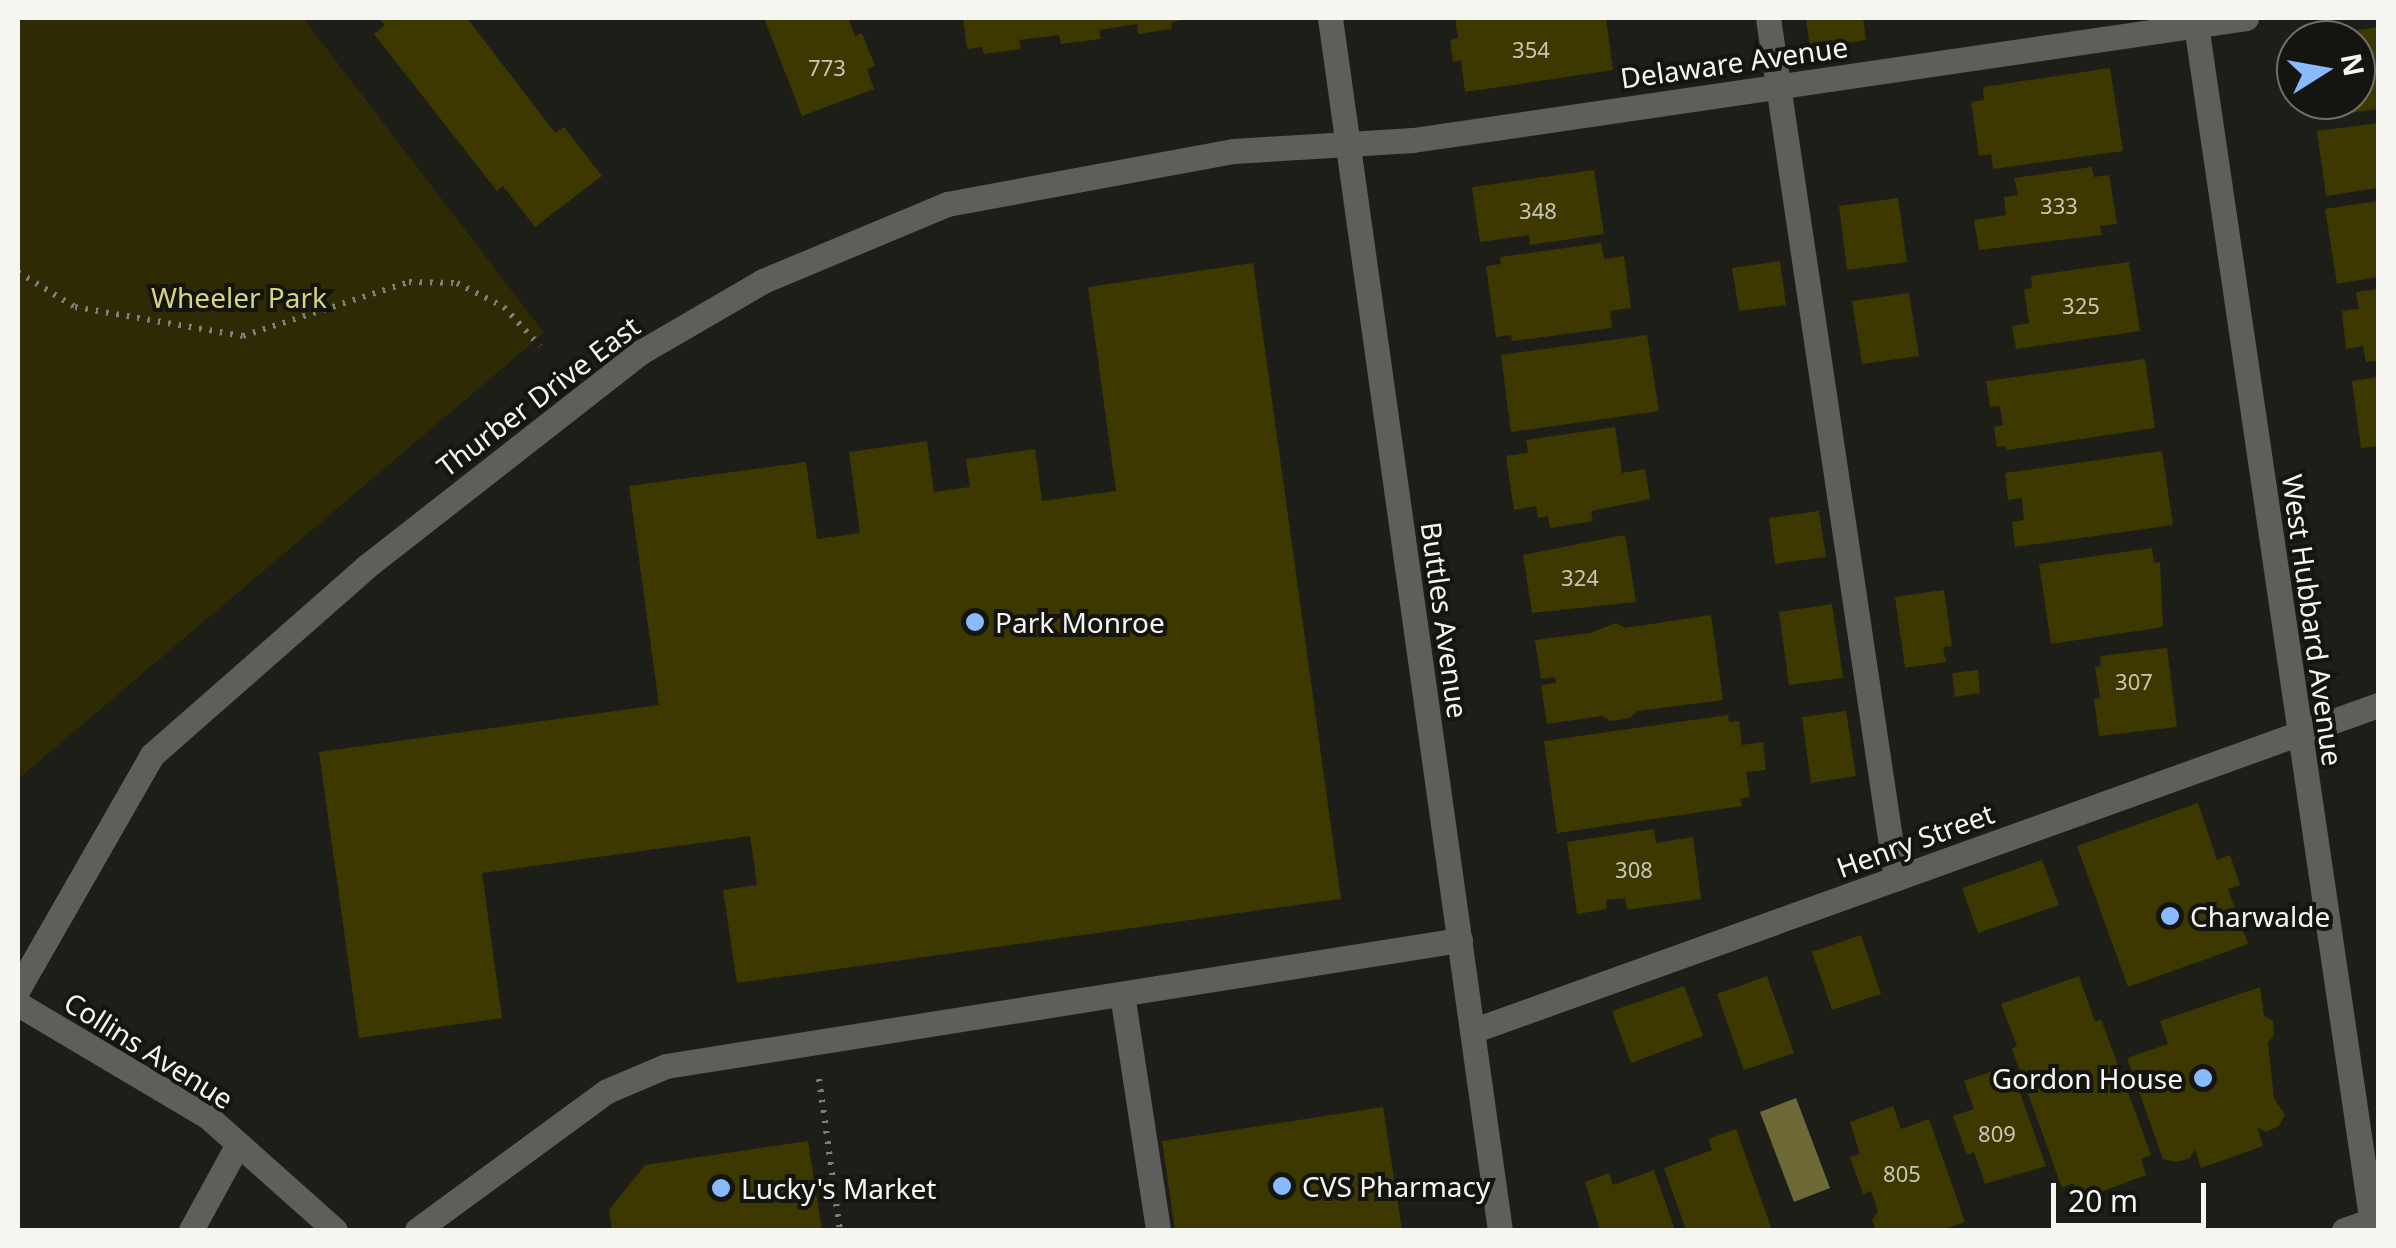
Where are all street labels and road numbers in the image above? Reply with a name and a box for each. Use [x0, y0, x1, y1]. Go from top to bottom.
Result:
street label: Delaware Avenue [1618, 29, 1850, 95]
street label: Thurber Drive East [430, 309, 646, 483]
street label: West Hubbard Avenue [2276, 472, 2350, 768]
street label: Buttles Avenue [1415, 520, 1475, 720]
street label: Henry Street [1832, 796, 1998, 884]
street label: Collins Avenue [58, 985, 240, 1115]

